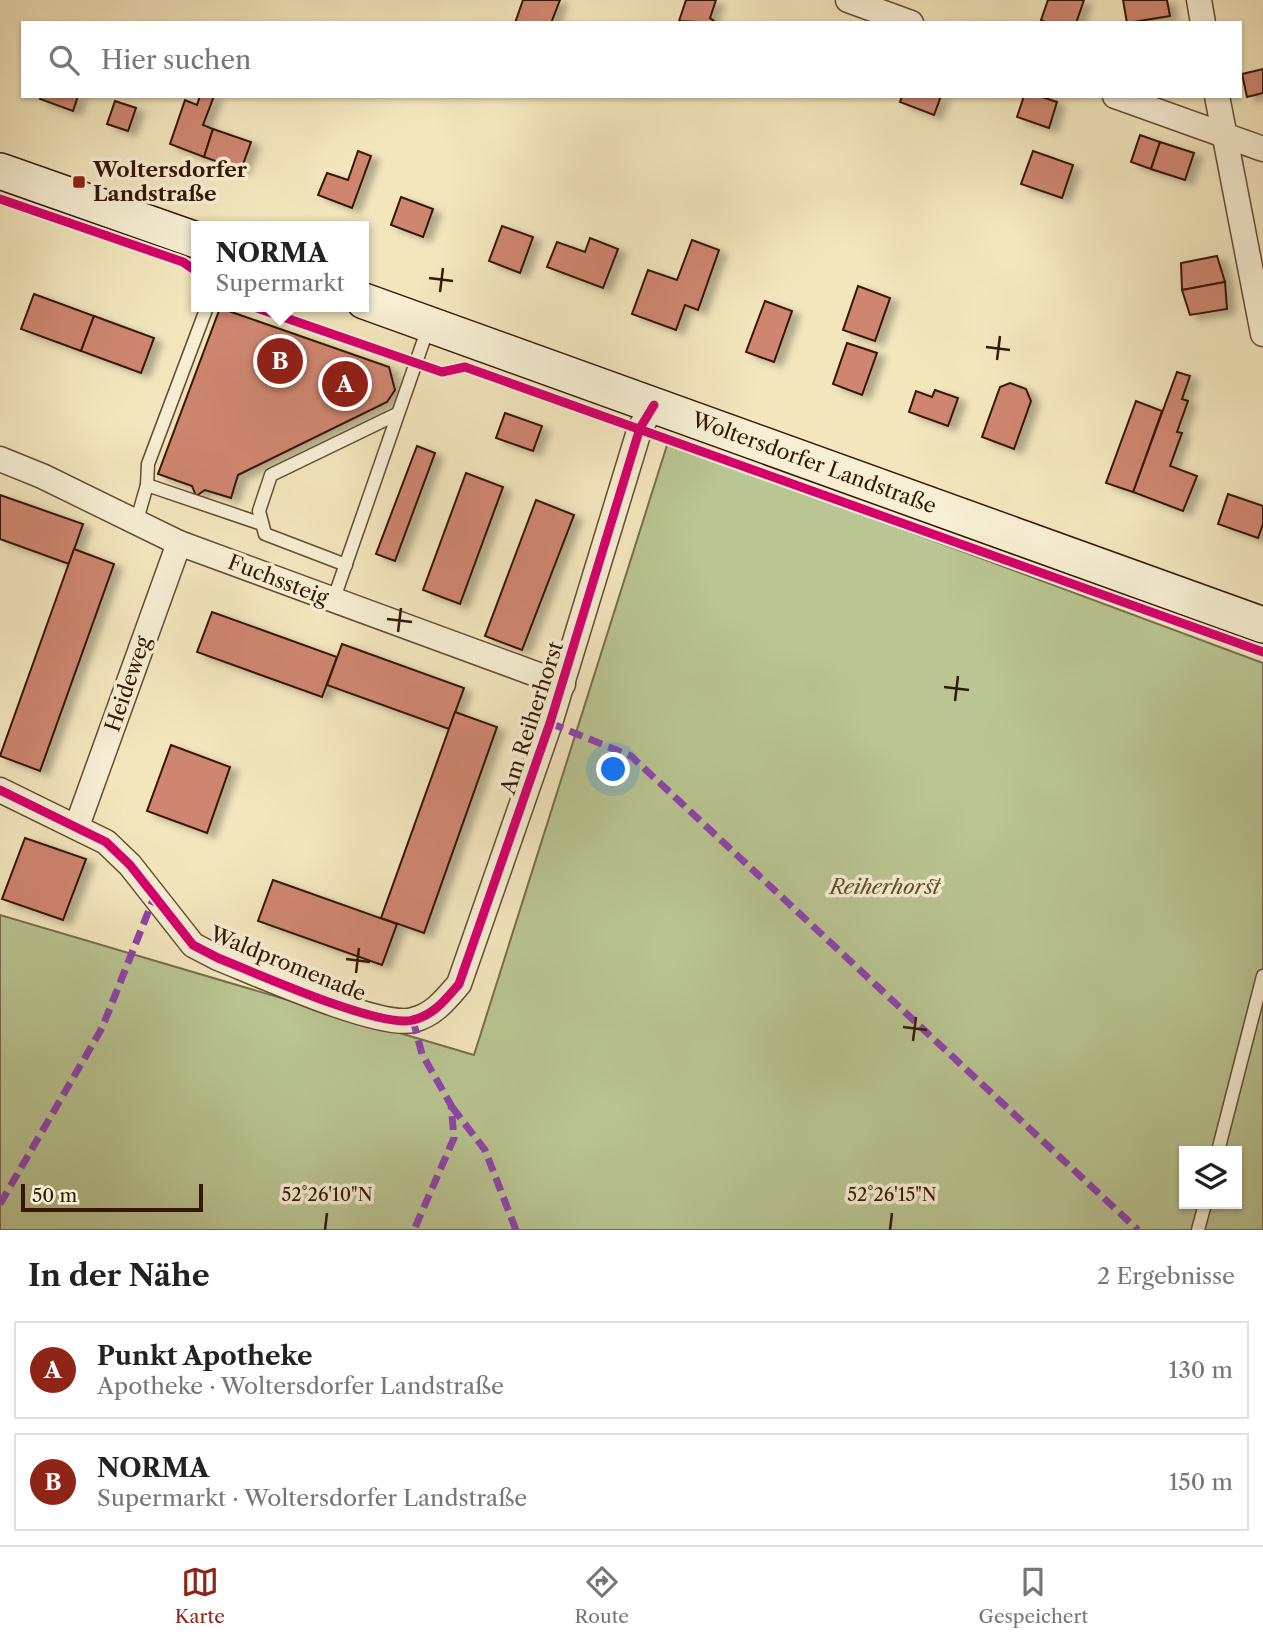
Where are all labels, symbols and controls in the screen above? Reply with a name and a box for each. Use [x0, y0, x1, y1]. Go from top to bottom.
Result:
search box [21, 21, 1242, 98]
icon: search [45, 41, 83, 79]
text: Hier suchen [101, 44, 251, 76]
place label: Woltersdorfer Landstraße [92, 157, 248, 206]
marker: Woltersdorfer Landstraße [71, 174, 87, 190]
popup [191, 221, 369, 312]
text: NORMA [215, 237, 327, 269]
text: Supermarkt [215, 269, 345, 297]
pin: B [257, 335, 303, 387]
pin: A [322, 358, 368, 410]
street label: Woltersdorfer Landstraße [688, 406, 940, 518]
street label: Fuchssteig [224, 549, 333, 610]
street label: Heideweg [100, 632, 156, 735]
street label: Am Reiherhorst [495, 638, 568, 798]
your location [596, 752, 630, 786]
park label: Reiherhorst [828, 874, 942, 899]
street label: Waldpromenade [206, 921, 370, 1006]
map controls [1179, 1146, 1242, 1209]
button: layers [1179, 1146, 1242, 1209]
scale bar [21, 1181, 203, 1213]
text: 50 m [32, 1184, 77, 1207]
text: 52°26'10"N [281, 1184, 373, 1206]
text: 52°26'15"N [847, 1184, 937, 1206]
text: In der Nähe [28, 1257, 210, 1294]
text: 2 Ergebnisse [1097, 1262, 1235, 1290]
text: Punkt Apotheke [97, 1340, 313, 1372]
text: A [44, 1356, 62, 1384]
text: 130 m [1169, 1356, 1233, 1384]
text: Apotheke · Woltersdorfer Landstraße [97, 1372, 504, 1400]
text: NORMA [97, 1452, 209, 1484]
text: B [44, 1468, 62, 1496]
text: 150 m [1169, 1468, 1233, 1496]
text: Supermarkt · Woltersdorfer Landstraße [97, 1484, 527, 1512]
tab: Karte [175, 1563, 225, 1628]
tab: Route [575, 1563, 629, 1628]
tab: Gespeichert [979, 1563, 1088, 1628]

